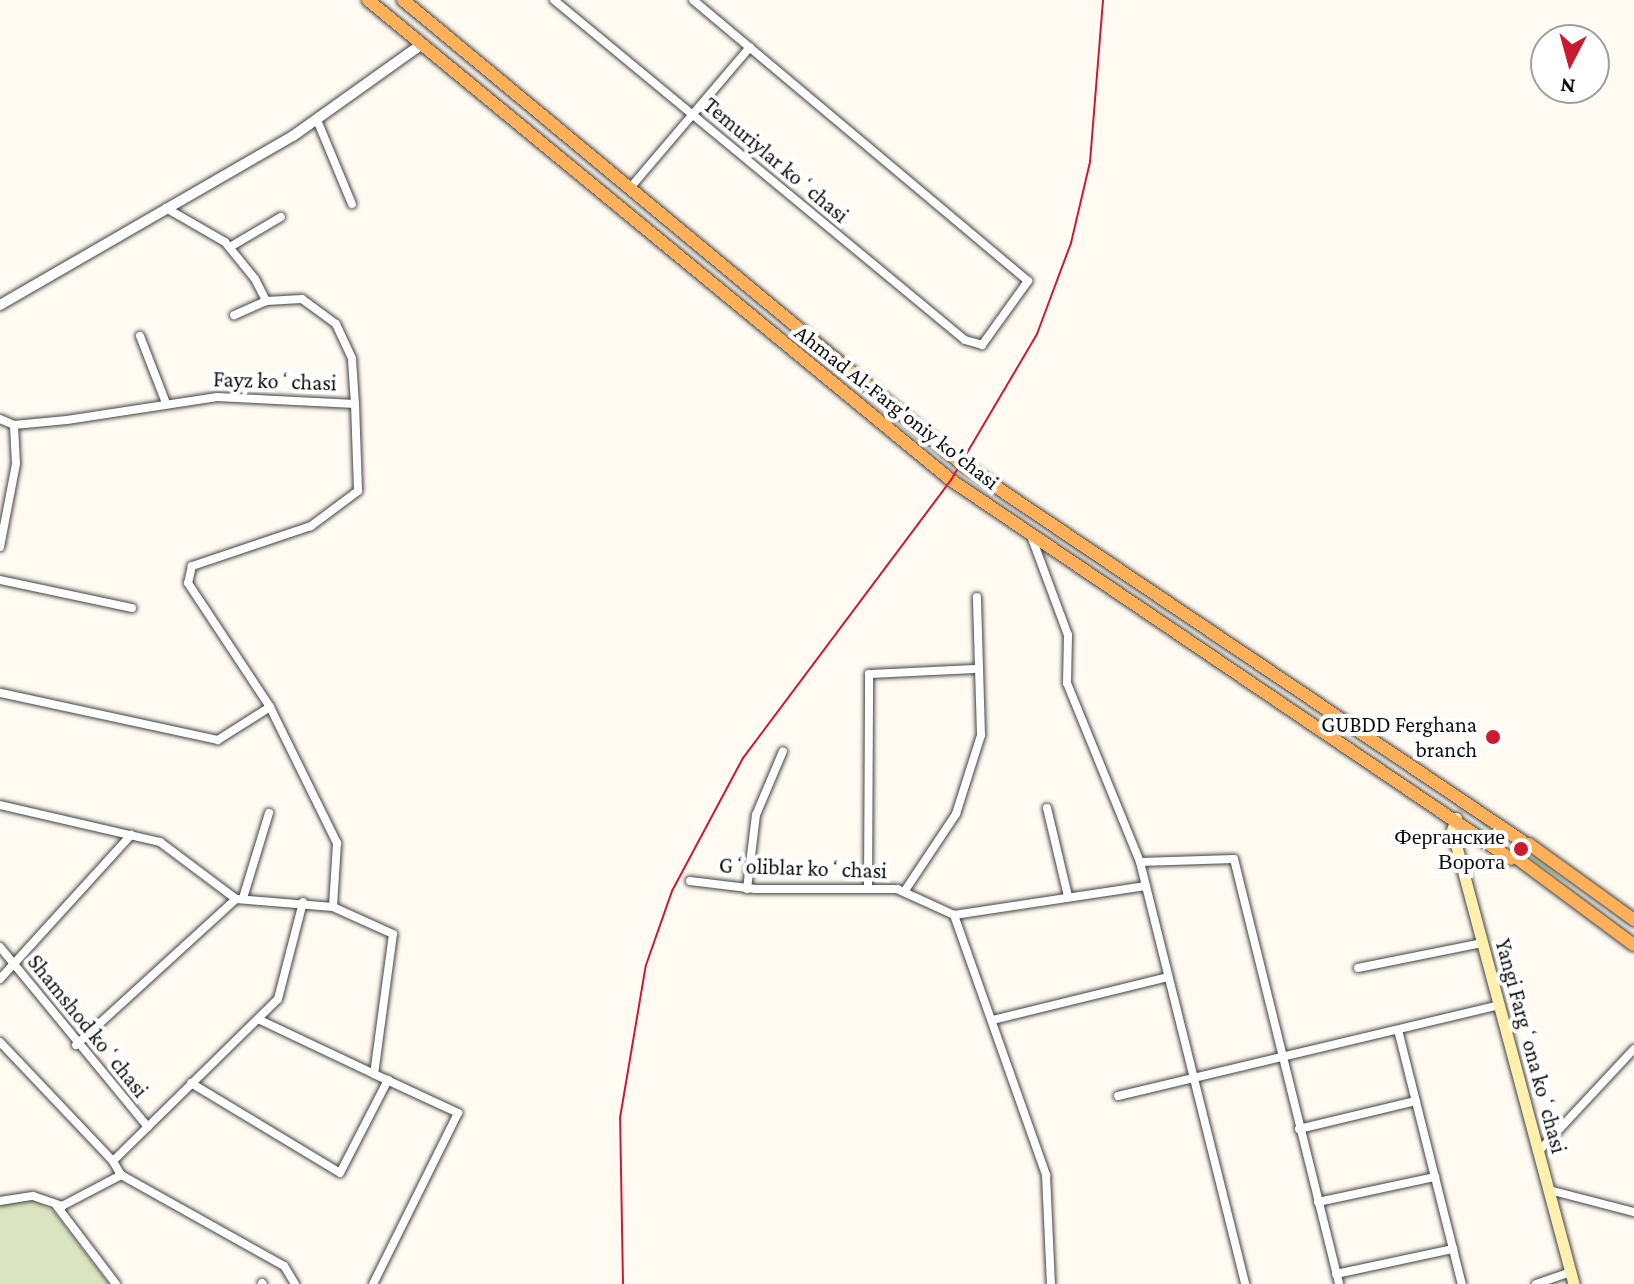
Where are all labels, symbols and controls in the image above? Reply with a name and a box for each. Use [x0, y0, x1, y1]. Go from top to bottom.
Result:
north arrow [1530, 24, 1610, 104]
text: N [1559, 73, 1576, 100]
street label: Temuriylar koʻchasi [698, 92, 854, 228]
street label: Ahmad Al-Farg'oniy ko'chasi [789, 319, 1005, 495]
street label: Fayz koʻchasi [213, 366, 337, 396]
place label: GUBDD Ferghana branch [1321, 711, 1477, 762]
marker: GUBDD Ferghana branch [1484, 728, 1502, 746]
place label: Ферганские Ворота [1394, 823, 1505, 874]
marker: Ферганские Ворота [1512, 840, 1530, 858]
street label: Gʻoliblar koʻchasi [719, 852, 887, 884]
street label: Yangi Fargʻona koʻchasi [1490, 936, 1572, 1156]
street label: Shamshod koʻchasi [22, 949, 154, 1103]

